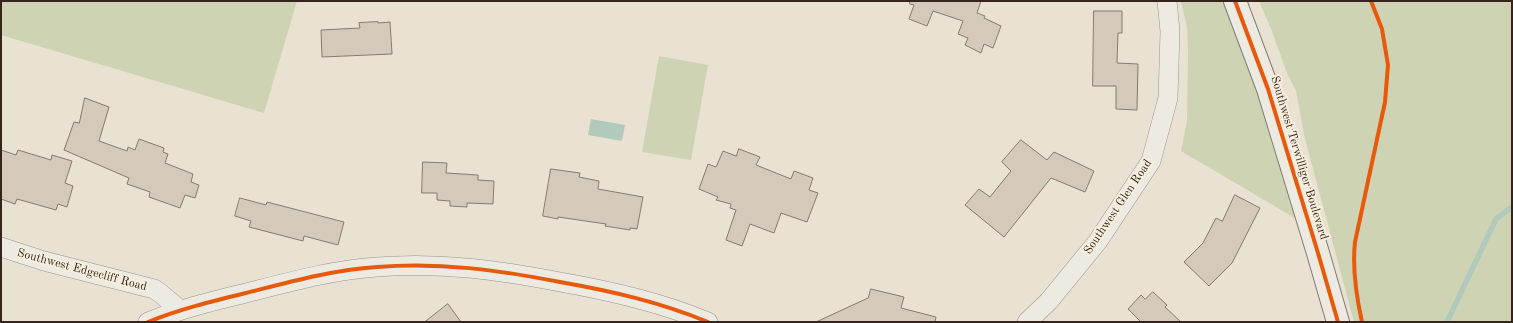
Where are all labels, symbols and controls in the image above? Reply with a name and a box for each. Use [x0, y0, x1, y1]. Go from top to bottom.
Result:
street label: Southwest Terwilliger Boulevard [1267, 74, 1331, 242]
street label: Southwest Glen Road [1081, 157, 1155, 257]
street label: Southwest Edgecliff Road [16, 246, 148, 294]

